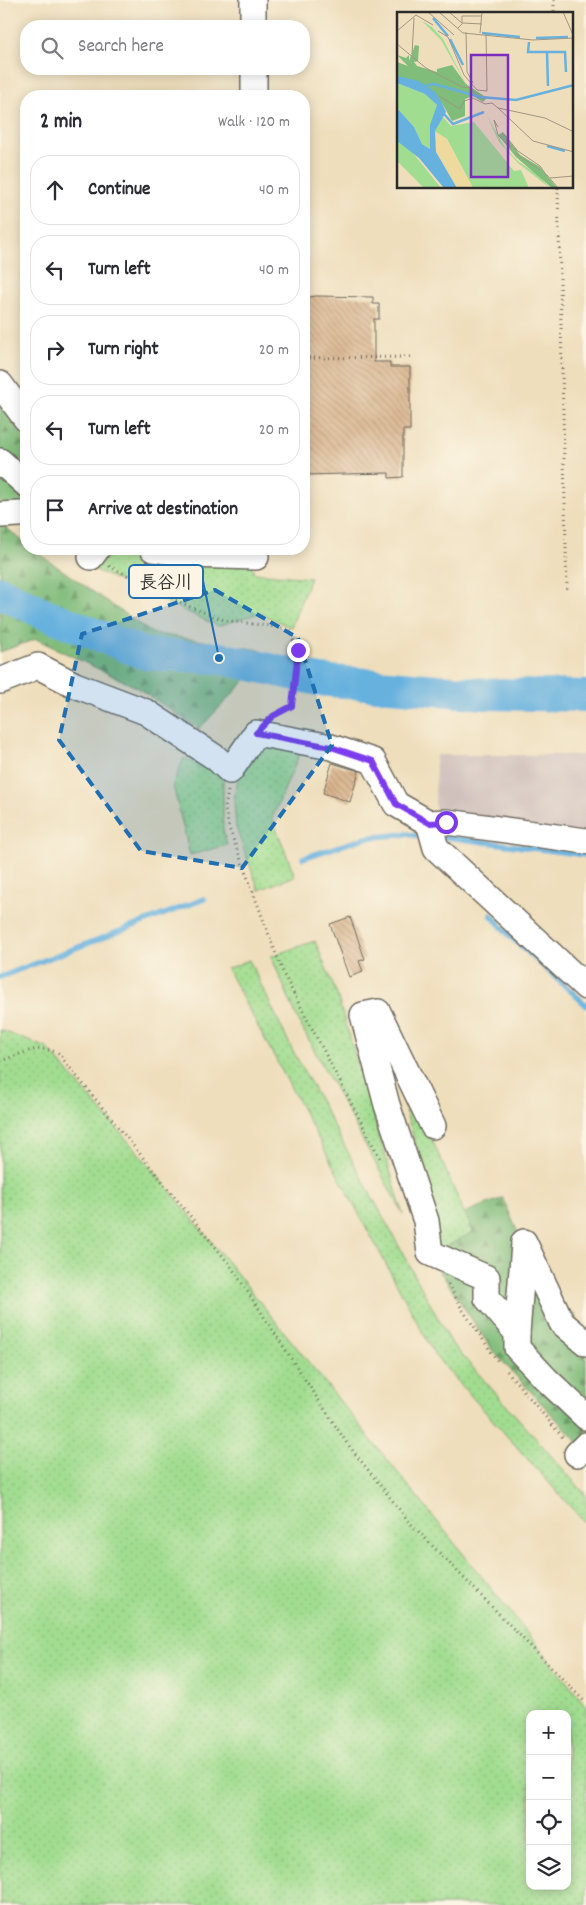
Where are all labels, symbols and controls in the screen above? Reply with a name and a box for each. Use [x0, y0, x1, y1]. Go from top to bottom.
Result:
inset map [397, 12, 574, 189]
search box [20, 20, 310, 75]
icon: search [38, 34, 66, 62]
text: Search here [78, 34, 164, 61]
text: 2 min [40, 108, 82, 138]
text: Walk · 120 m [218, 111, 290, 134]
icon: ahead [41, 176, 69, 204]
text: Continue [88, 177, 150, 204]
text: 40 m [259, 179, 289, 202]
icon: left [41, 256, 69, 284]
text: Turn left [88, 257, 151, 284]
text: 40 m [259, 259, 289, 282]
icon: right [41, 336, 69, 364]
text: Turn right [88, 337, 159, 364]
text: 20 m [259, 339, 289, 362]
icon: left [41, 416, 69, 444]
text: Turn left [88, 417, 151, 444]
text: 20 m [259, 419, 289, 442]
icon: arrive [41, 496, 69, 524]
text: Arrive at destination [88, 497, 238, 524]
callout: 長谷川 [129, 565, 203, 598]
text: 長谷川 [139, 572, 193, 597]
route end [287, 639, 310, 662]
route start [435, 811, 458, 834]
map controls [526, 1710, 571, 1890]
button: + [526, 1710, 571, 1755]
button: − [526, 1755, 571, 1800]
button: locate [526, 1800, 571, 1845]
button: layers [526, 1845, 571, 1890]

